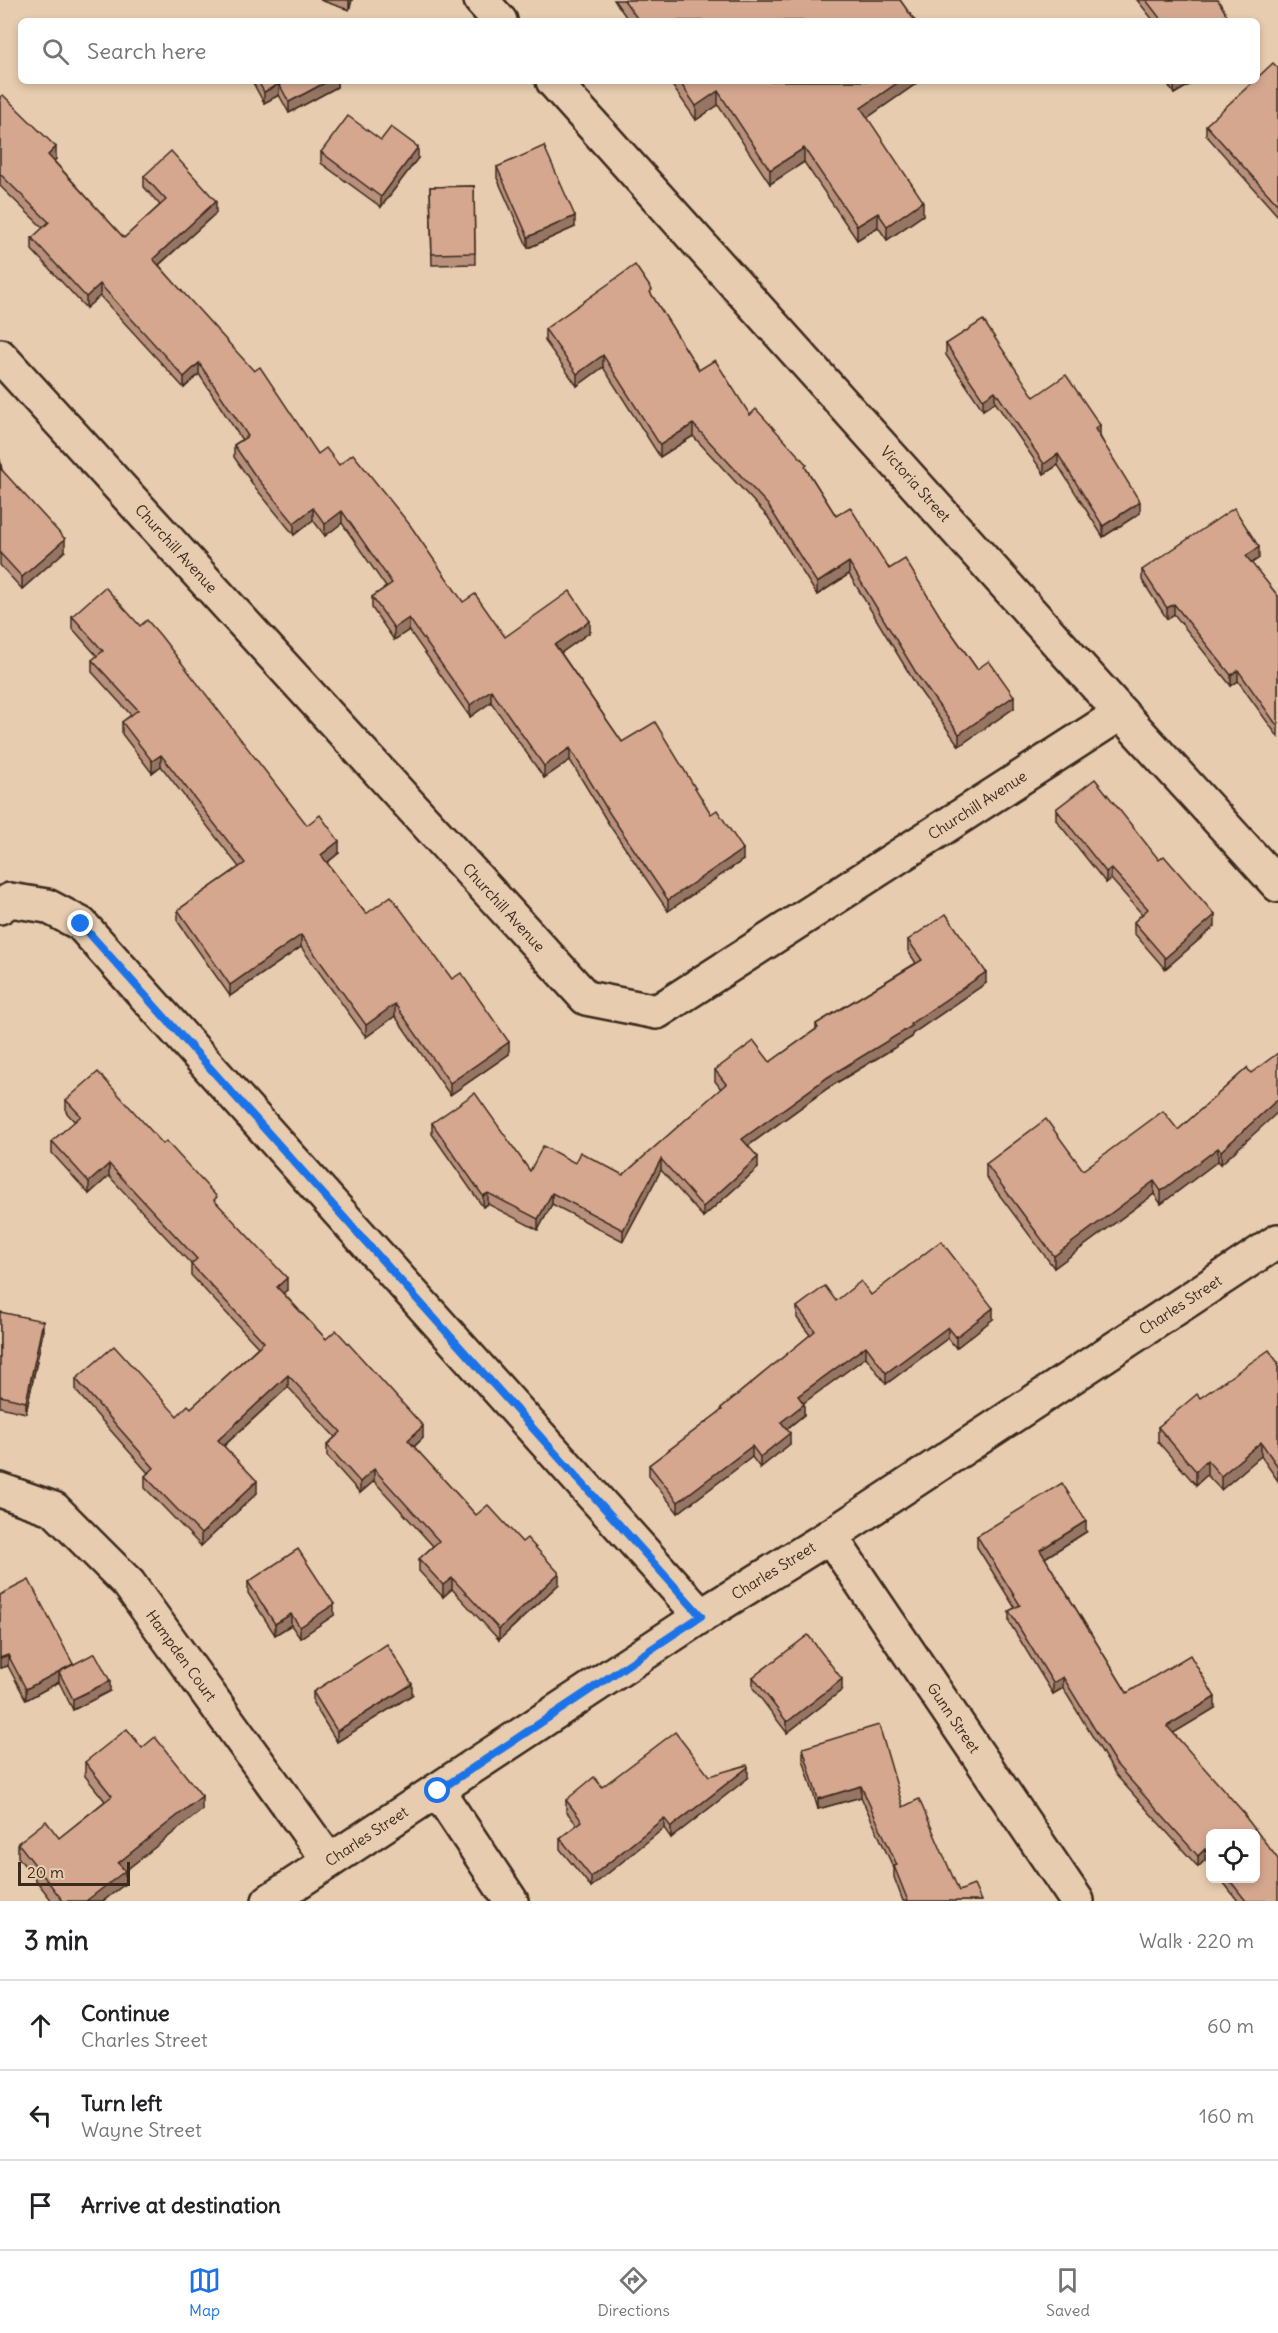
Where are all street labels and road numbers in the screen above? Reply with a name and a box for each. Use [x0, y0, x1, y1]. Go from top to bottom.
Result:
street label: Victoria Street [877, 442, 955, 526]
street label: Churchill Avenue [131, 500, 222, 597]
street label: Churchill Avenue [924, 766, 1030, 844]
street label: Churchill Avenue [459, 859, 549, 956]
street label: Charles Street [1135, 1271, 1225, 1339]
street label: Charles Street [728, 1537, 819, 1604]
street label: Hampden Court [142, 1606, 221, 1705]
street label: Gunn Street [923, 1679, 984, 1757]
street label: Charles Street [321, 1802, 411, 1870]

